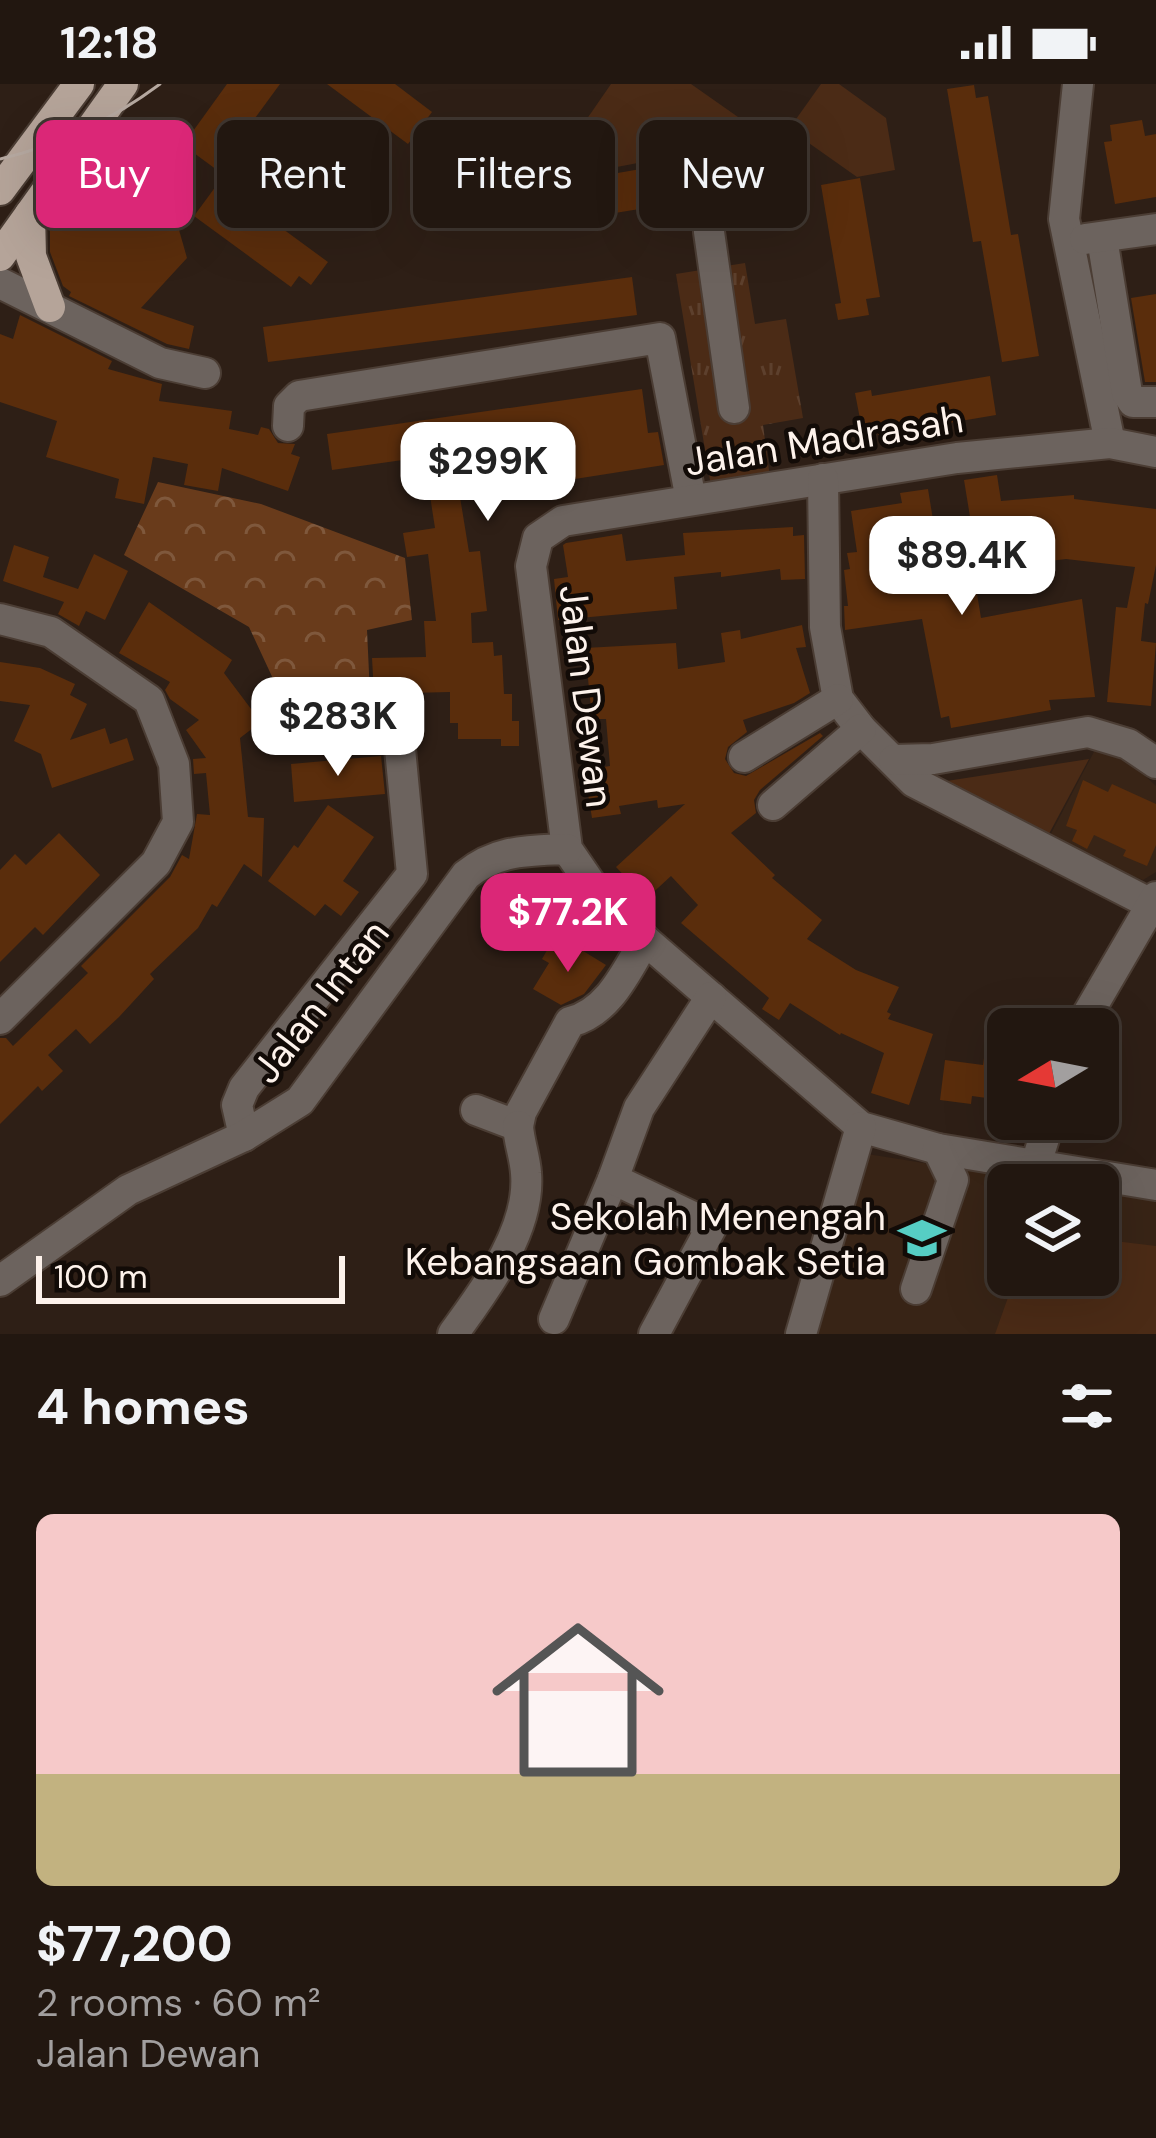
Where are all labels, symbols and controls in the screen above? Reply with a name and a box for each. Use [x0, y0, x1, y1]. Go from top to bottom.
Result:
text: 12:18 [60, 13, 159, 72]
chip: Buy [36, 120, 193, 228]
chip: Rent [217, 120, 389, 228]
chip: Filters [413, 120, 615, 228]
chip: New [639, 120, 807, 228]
street label: Jalan Madrasah [681, 393, 967, 488]
pin: $299K [404, 422, 572, 524]
text: $299K [428, 435, 548, 486]
pin: $89.4K [864, 516, 1060, 618]
text: $89.4K [896, 529, 1028, 580]
street label: Jalan Dewan [548, 582, 625, 810]
pin: $283K [254, 677, 422, 779]
text: $283K [278, 690, 398, 741]
pin: $77.2K [470, 873, 666, 975]
text: $77.2K [508, 886, 628, 937]
street label: Jalan Intan [241, 909, 400, 1093]
north arrow [987, 1008, 1119, 1140]
map controls [987, 1008, 1119, 1296]
button: layers [987, 1164, 1119, 1296]
place label: Sekolah Menengah Kebangsaan Gombak Setia [405, 1191, 886, 1287]
school or university icon: Sekolah Menengah Kebangsaan Gombak Setia [897, 1213, 947, 1263]
scale bar [36, 1250, 345, 1303]
text: 100 m [54, 1255, 148, 1298]
text: 4 homes [36, 1373, 250, 1440]
icon: filters [1054, 1373, 1120, 1439]
icon: home [470, 1592, 686, 1808]
text: $77,200 [36, 1910, 233, 1977]
text: 2 rooms · 60 m² [36, 1977, 321, 2028]
text: Jalan Dewan [36, 2028, 260, 2079]

